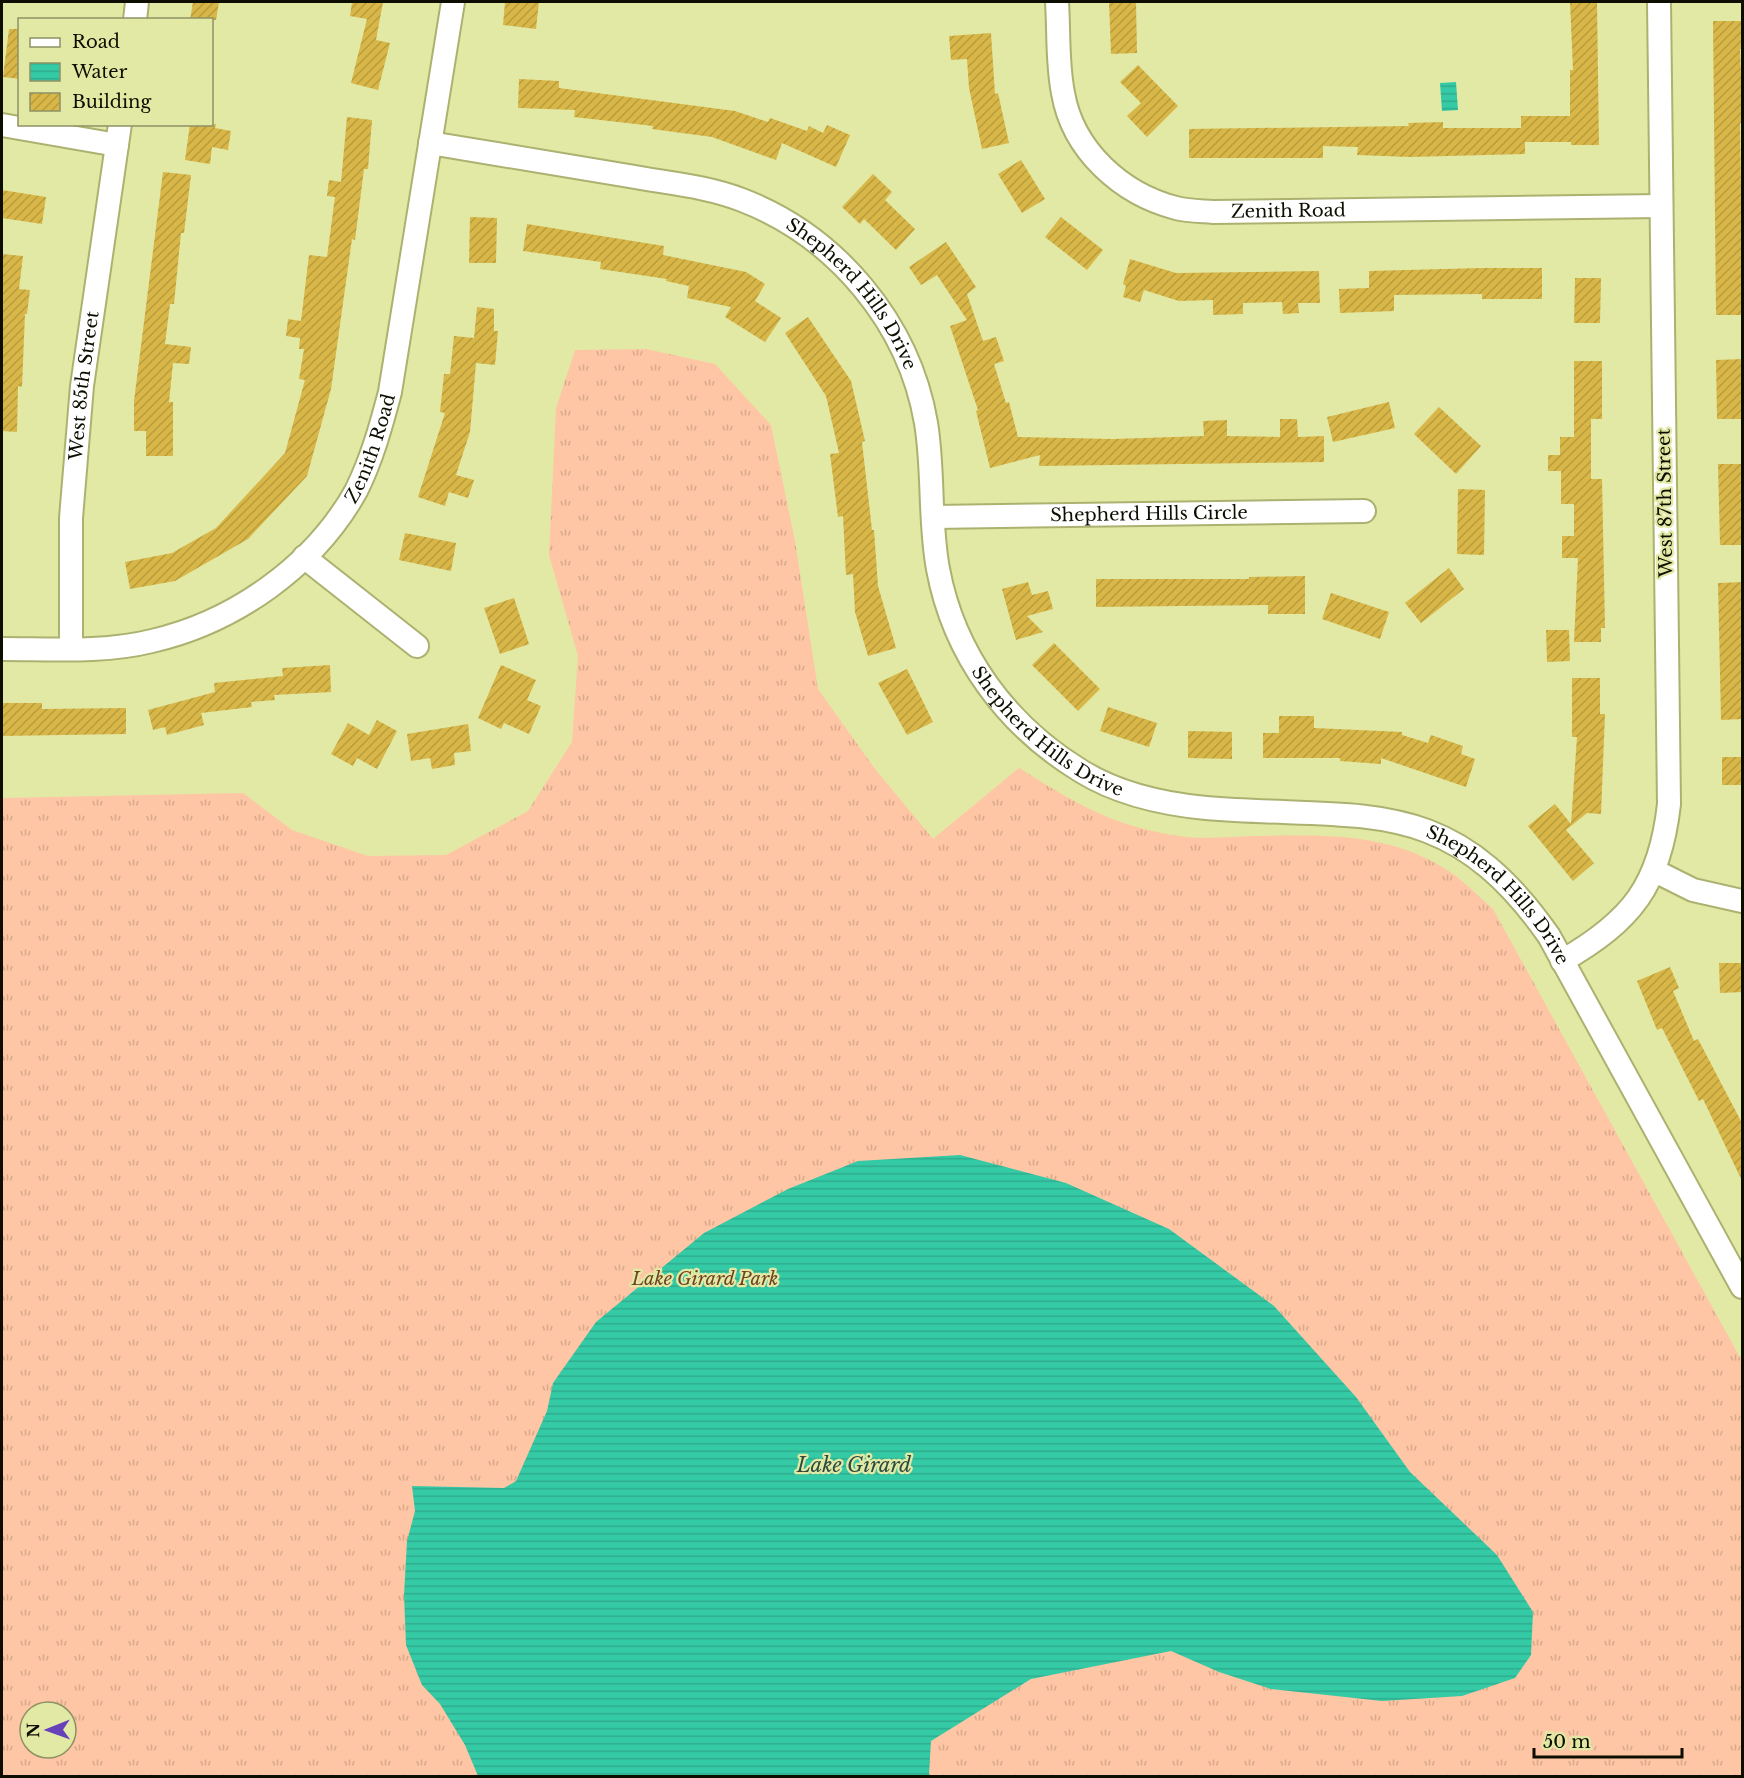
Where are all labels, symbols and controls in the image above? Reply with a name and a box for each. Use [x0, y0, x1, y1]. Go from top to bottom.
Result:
legend [18, 18, 213, 126]
text: Road [72, 31, 120, 53]
text: Water [71, 61, 128, 83]
text: Building [72, 91, 151, 113]
street label: Zenith Road [1231, 199, 1346, 223]
street label: Shepherd Hills Drive [782, 213, 921, 373]
street label: West 85th Street [65, 309, 104, 462]
street label: Zenith Road [340, 391, 400, 507]
street label: West 87th Street [1653, 428, 1677, 579]
street label: Shepherd Hills Circle [1050, 502, 1248, 526]
street label: Shepherd Hills Drive [967, 662, 1127, 801]
street label: Shepherd Hills Drive [1423, 821, 1574, 969]
park label: Lake Girard Park [631, 1268, 778, 1290]
water label: Lake Girard [796, 1453, 911, 1477]
north arrow [18, 1700, 78, 1760]
scale bar [1534, 1721, 1682, 1759]
text: N [23, 1723, 43, 1738]
text: 50 m [1543, 1731, 1591, 1753]

